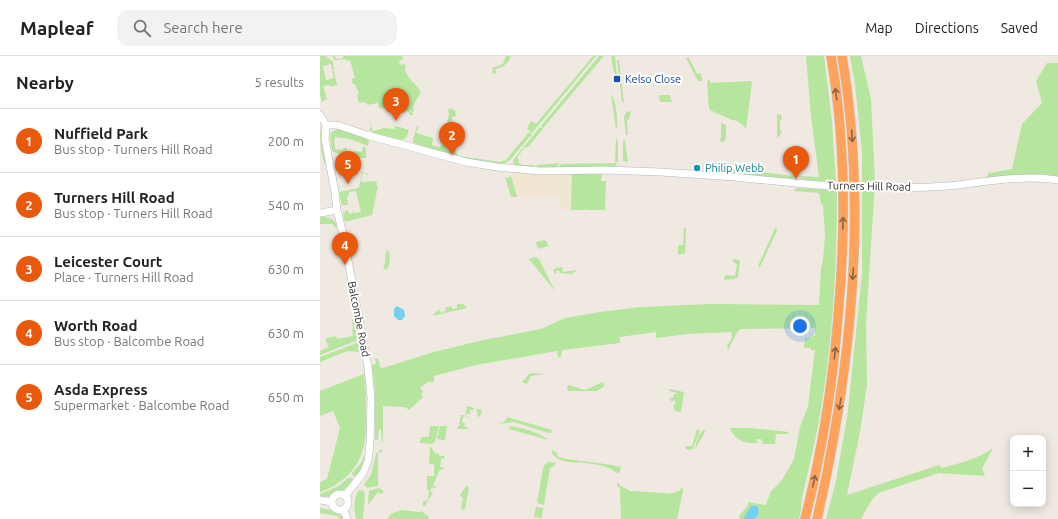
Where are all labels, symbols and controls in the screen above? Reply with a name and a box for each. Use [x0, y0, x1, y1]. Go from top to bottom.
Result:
search box [117, 10, 397, 46]
text: Mapleaf [20, 17, 93, 39]
icon: search [131, 17, 153, 39]
text: Search here [163, 19, 243, 36]
text: Map [865, 20, 893, 36]
text: Directions [915, 20, 979, 36]
text: Saved [1001, 20, 1038, 36]
text: Nearby [16, 73, 74, 92]
place label: Kelso Close [625, 73, 681, 85]
marker: Kelso Close [612, 74, 622, 84]
text: 5 results [254, 75, 304, 89]
one-way arrow [832, 87, 840, 100]
pin: 3 [383, 88, 409, 121]
pin: 2 [439, 122, 465, 155]
text: Nuffield Park [54, 125, 148, 142]
one-way arrow [848, 129, 855, 142]
text: 1 [25, 134, 33, 148]
text: 200 m [268, 134, 304, 148]
text: Bus stop · Turners Hill Road [54, 142, 213, 156]
pin: 1 [783, 146, 809, 179]
pin: 5 [335, 151, 361, 184]
place label: Philip Webb [705, 162, 764, 174]
marker: Philip Webb [692, 163, 702, 173]
street label: Turners Hill Road [827, 179, 911, 193]
text: Turners Hill Road [54, 189, 175, 206]
text: 2 [25, 198, 33, 212]
text: 540 m [268, 198, 304, 212]
text: Bus stop · Turners Hill Road [54, 206, 213, 220]
one-way arrow [839, 217, 847, 230]
pin: 4 [332, 232, 358, 265]
text: Leicester Court [54, 253, 162, 270]
text: 3 [25, 262, 33, 276]
text: 630 m [268, 262, 304, 276]
one-way arrow [849, 267, 857, 280]
text: Place · Turners Hill Road [54, 270, 194, 284]
street label: Balcombe Road [346, 280, 372, 358]
your location [790, 316, 810, 336]
text: Worth Road [54, 317, 137, 334]
text: 4 [25, 326, 33, 340]
text: 630 m [268, 326, 304, 340]
text: Bus stop · Balcombe Road [54, 334, 204, 348]
one-way arrow [832, 347, 839, 360]
text: Asda Express [54, 381, 148, 398]
text: 5 [25, 390, 33, 404]
text: 650 m [268, 390, 304, 404]
one-way arrow [836, 397, 844, 410]
text: Supermarket · Balcombe Road [54, 398, 229, 412]
map controls [1010, 435, 1046, 507]
button: + [1010, 435, 1046, 471]
button: − [1010, 471, 1046, 507]
one-way arrow [811, 475, 819, 488]

